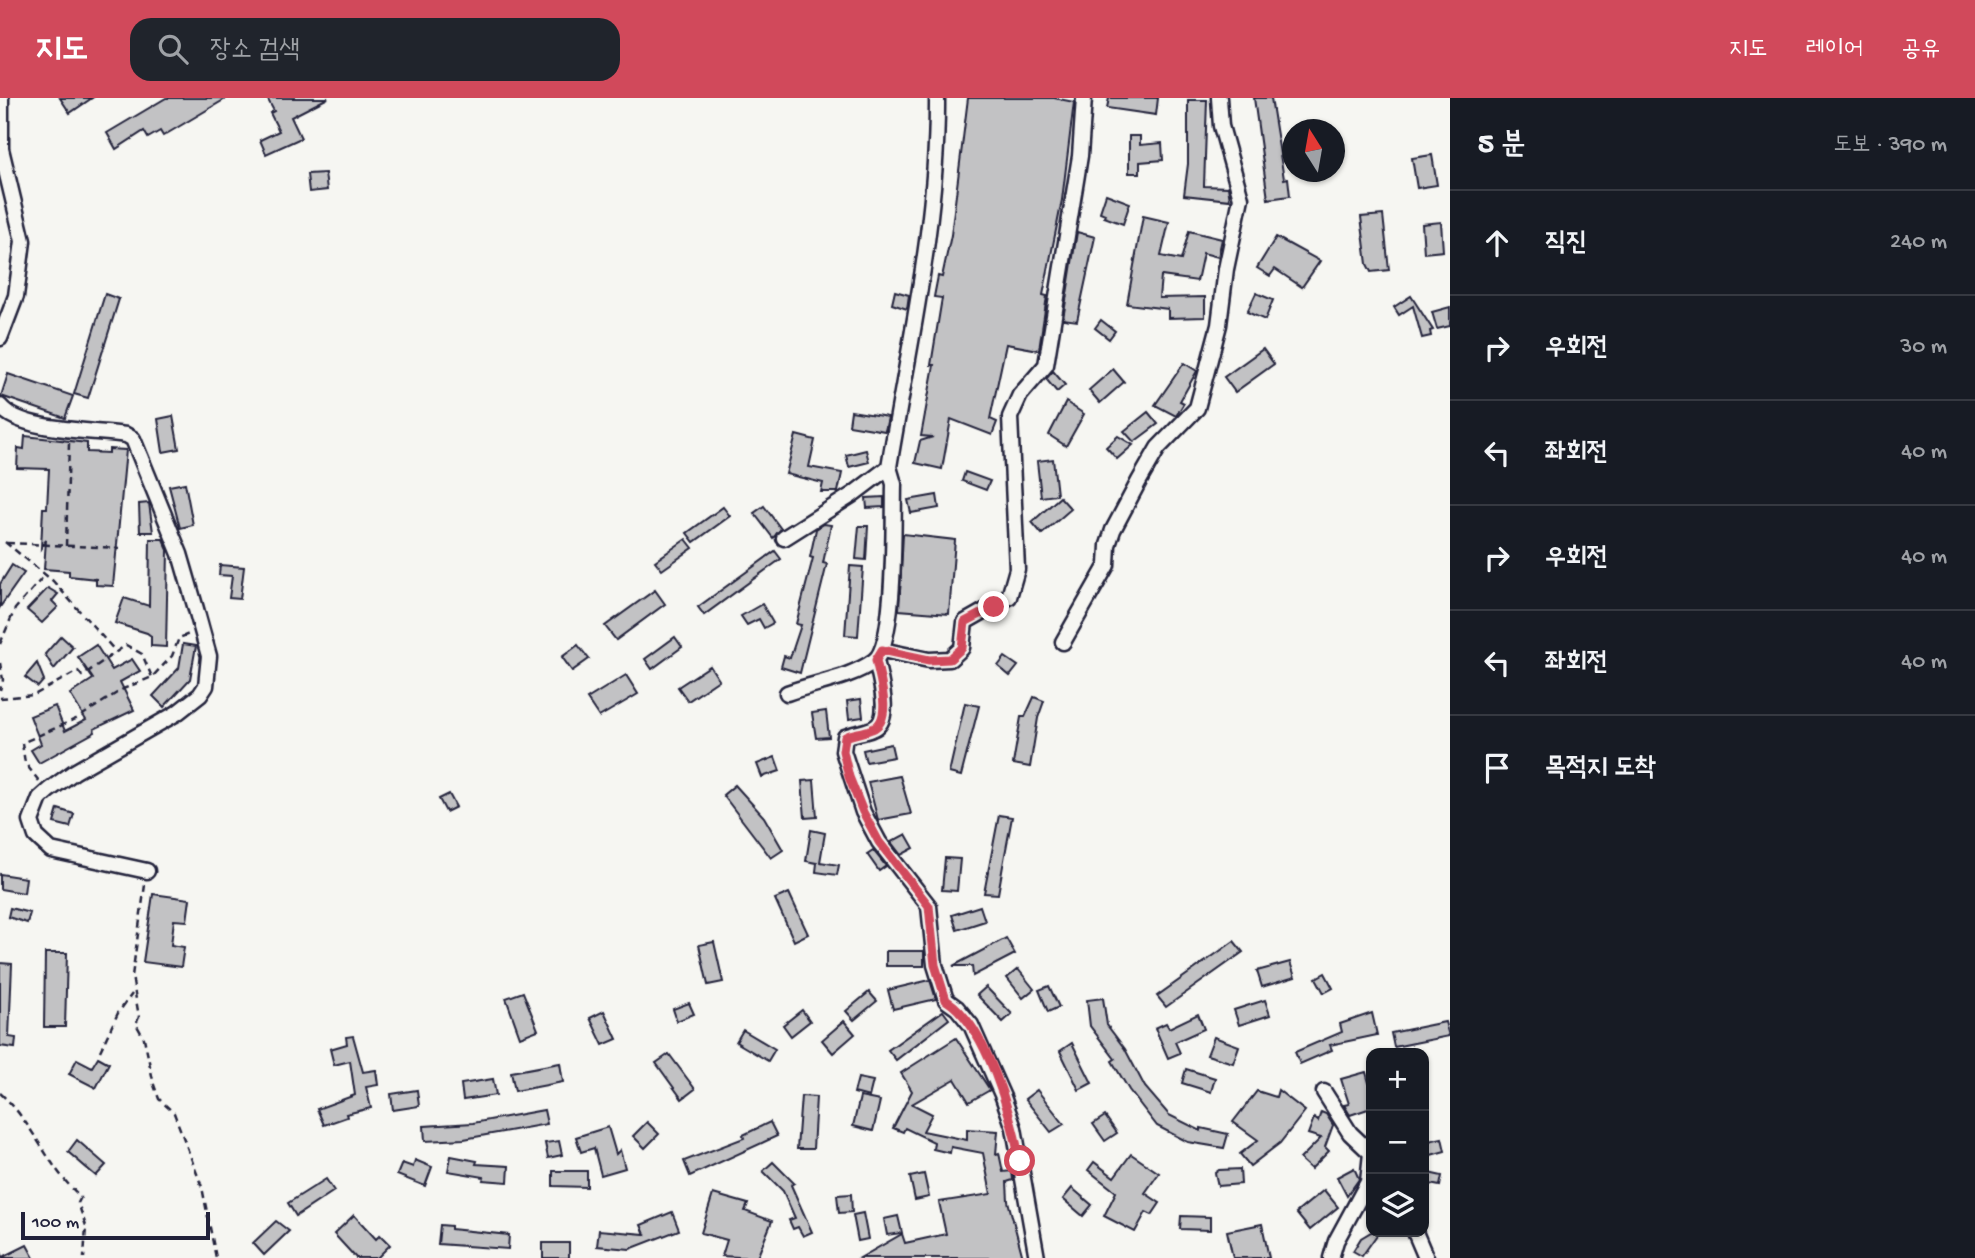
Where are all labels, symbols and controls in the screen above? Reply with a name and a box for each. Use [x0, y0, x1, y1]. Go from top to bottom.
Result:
search box [130, 18, 620, 81]
icon: search [154, 30, 192, 68]
text: 지도 [35, 33, 88, 71]
text: 장소 검색 [210, 36, 300, 67]
text: 지도 [1729, 36, 1767, 65]
text: 레이어 [1805, 36, 1863, 65]
text: 공유 [1901, 36, 1940, 65]
north arrow [1282, 119, 1345, 182]
text: 5 분 [1478, 129, 1525, 164]
text: 도보 · 390 m [1834, 132, 1947, 159]
icon: ahead [1478, 224, 1516, 262]
text: 직진 [1545, 229, 1587, 260]
text: 240 m [1890, 229, 1947, 256]
icon: right [1478, 329, 1516, 367]
text: 우회전 [1545, 334, 1608, 365]
text: 30 m [1900, 334, 1947, 361]
icon: left [1478, 434, 1516, 472]
text: 좌회전 [1545, 439, 1608, 470]
text: 40 m [1901, 439, 1947, 466]
icon: right [1478, 539, 1516, 577]
text: 우회전 [1545, 544, 1608, 575]
text: 40 m [1901, 544, 1947, 571]
route end [978, 591, 1009, 622]
icon: left [1478, 644, 1516, 682]
text: 좌회전 [1545, 649, 1608, 680]
text: 40 m [1901, 649, 1947, 676]
icon: arrive [1478, 749, 1516, 787]
text: 목적지 도착 [1545, 754, 1656, 785]
map controls [1366, 1048, 1429, 1237]
button: + [1366, 1048, 1429, 1111]
button: − [1366, 1111, 1429, 1174]
route start [1004, 1145, 1035, 1176]
button: layers [1366, 1174, 1429, 1237]
scale bar [21, 1209, 210, 1241]
text: 100 m [32, 1212, 79, 1235]

